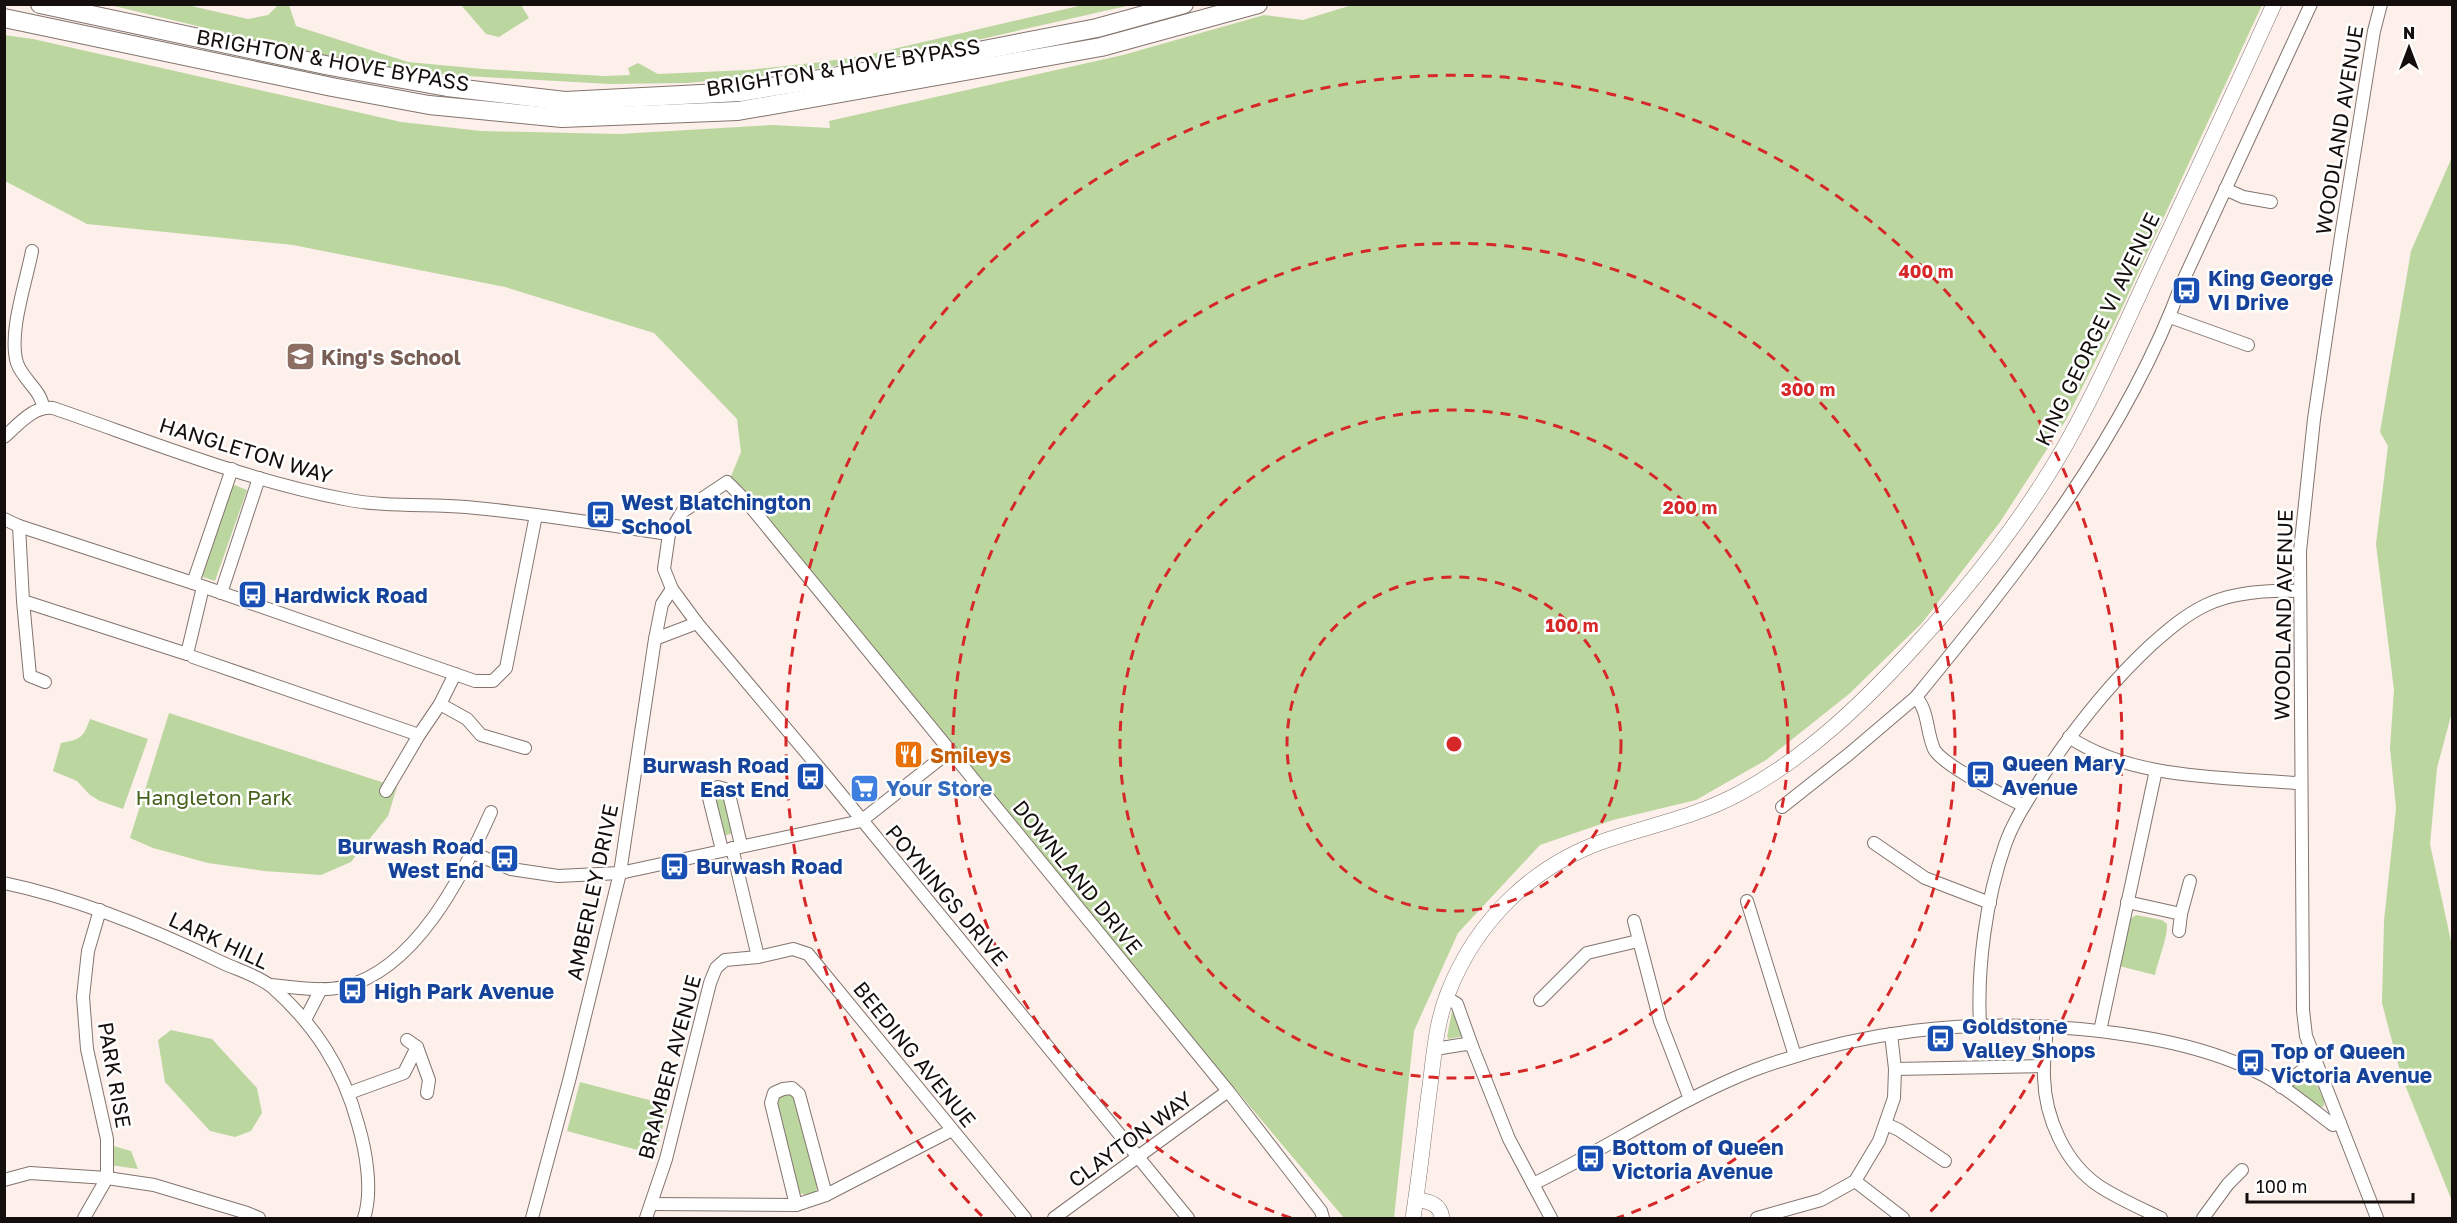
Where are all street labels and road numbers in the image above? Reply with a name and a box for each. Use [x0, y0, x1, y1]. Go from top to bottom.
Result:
street label: BRIGHTON & HOVE BYPASS [194, 23, 472, 97]
street label: WOODLAND AVENUE [2310, 24, 2368, 236]
street label: BRIGHTON & HOVE BYPASS [704, 32, 982, 102]
street label: KING GEORGE VI AVENUE [2029, 208, 2165, 450]
street label: HANGLETON WAY [156, 411, 336, 489]
street label: WOODLAND AVENUE [2268, 509, 2298, 721]
street label: DOWNLAND DRIVE [1008, 795, 1148, 959]
street label: AMBERLEY DRIVE [561, 802, 623, 982]
street label: POYNINGS DRIVE [880, 819, 1014, 971]
street label: LARK HILL [165, 906, 273, 974]
street label: BRAMBER AVENUE [632, 972, 706, 1162]
street label: BEEDING AVENUE [848, 976, 982, 1132]
street label: PARK RISE [93, 1020, 137, 1130]
street label: CLAYTON WAY [1063, 1085, 1197, 1193]

